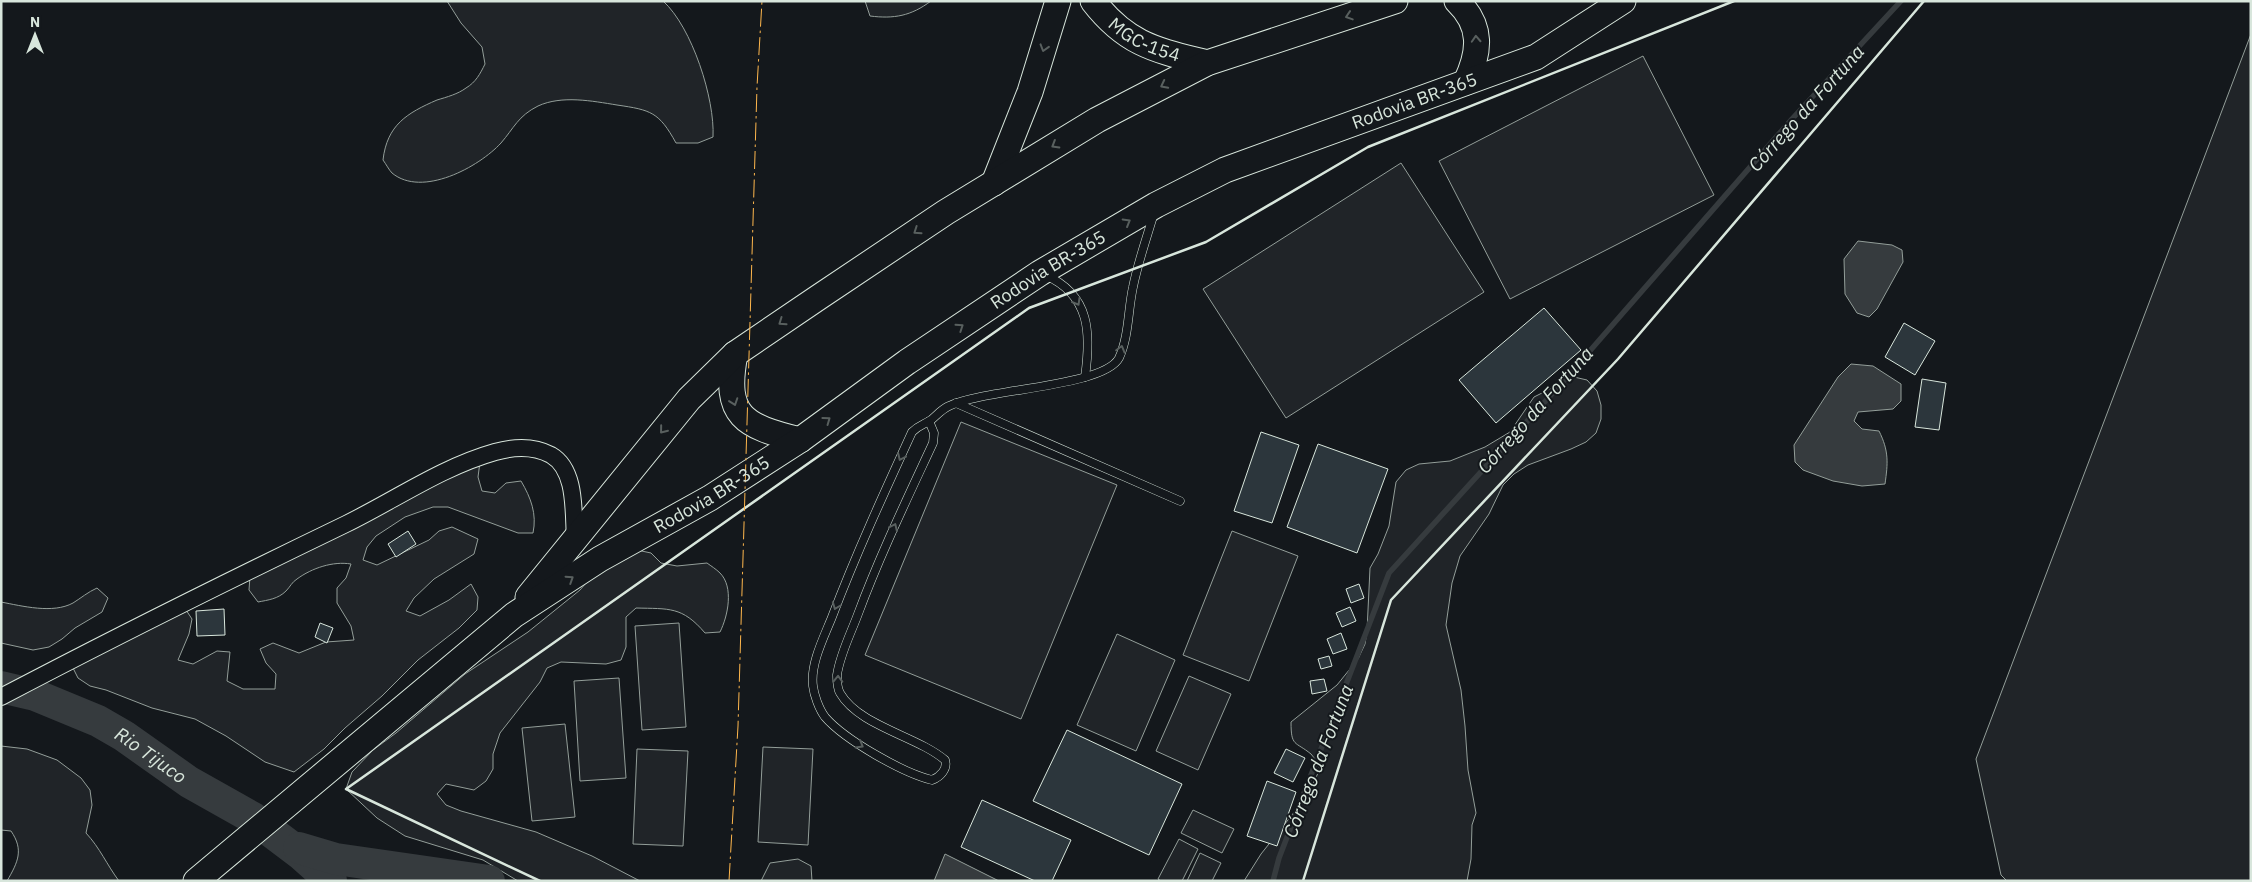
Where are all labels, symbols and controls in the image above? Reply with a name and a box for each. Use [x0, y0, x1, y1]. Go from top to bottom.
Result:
north arrow [10, 10, 60, 60]
one-way arrow [1345, 11, 1354, 21]
street label: MGC-154 [1104, 12, 1183, 67]
text: N [30, 13, 40, 31]
one-way arrow [1471, 35, 1482, 43]
water label: Córrego da Fortuna [1743, 40, 1869, 176]
one-way arrow [1039, 43, 1049, 51]
street label: Rodovia BR-365 [1349, 67, 1480, 134]
one-way arrow [1160, 79, 1169, 89]
one-way arrow [1052, 139, 1061, 149]
one-way arrow [1122, 218, 1131, 228]
one-way arrow [914, 225, 923, 234]
street label: Rodovia BR-365 [986, 225, 1110, 314]
one-way arrow [1071, 297, 1081, 306]
one-way arrow [779, 316, 788, 325]
one-way arrow [954, 324, 964, 333]
water label: Córrego da Fortuna [1472, 342, 1598, 478]
one-way arrow [1115, 345, 1126, 354]
one-way arrow [728, 397, 738, 406]
one-way arrow [821, 418, 830, 426]
one-way arrow [659, 425, 668, 434]
street label: Rodovia BR-365 [649, 451, 774, 538]
one-way arrow [896, 452, 907, 461]
one-way arrow [888, 523, 898, 532]
one-way arrow [564, 576, 573, 585]
one-way arrow [832, 601, 842, 610]
one-way arrow [833, 675, 843, 682]
water label: Córrego da Fortuna [1278, 681, 1358, 841]
water label: Rio Tijuco [111, 721, 191, 789]
one-way arrow [855, 738, 864, 748]

